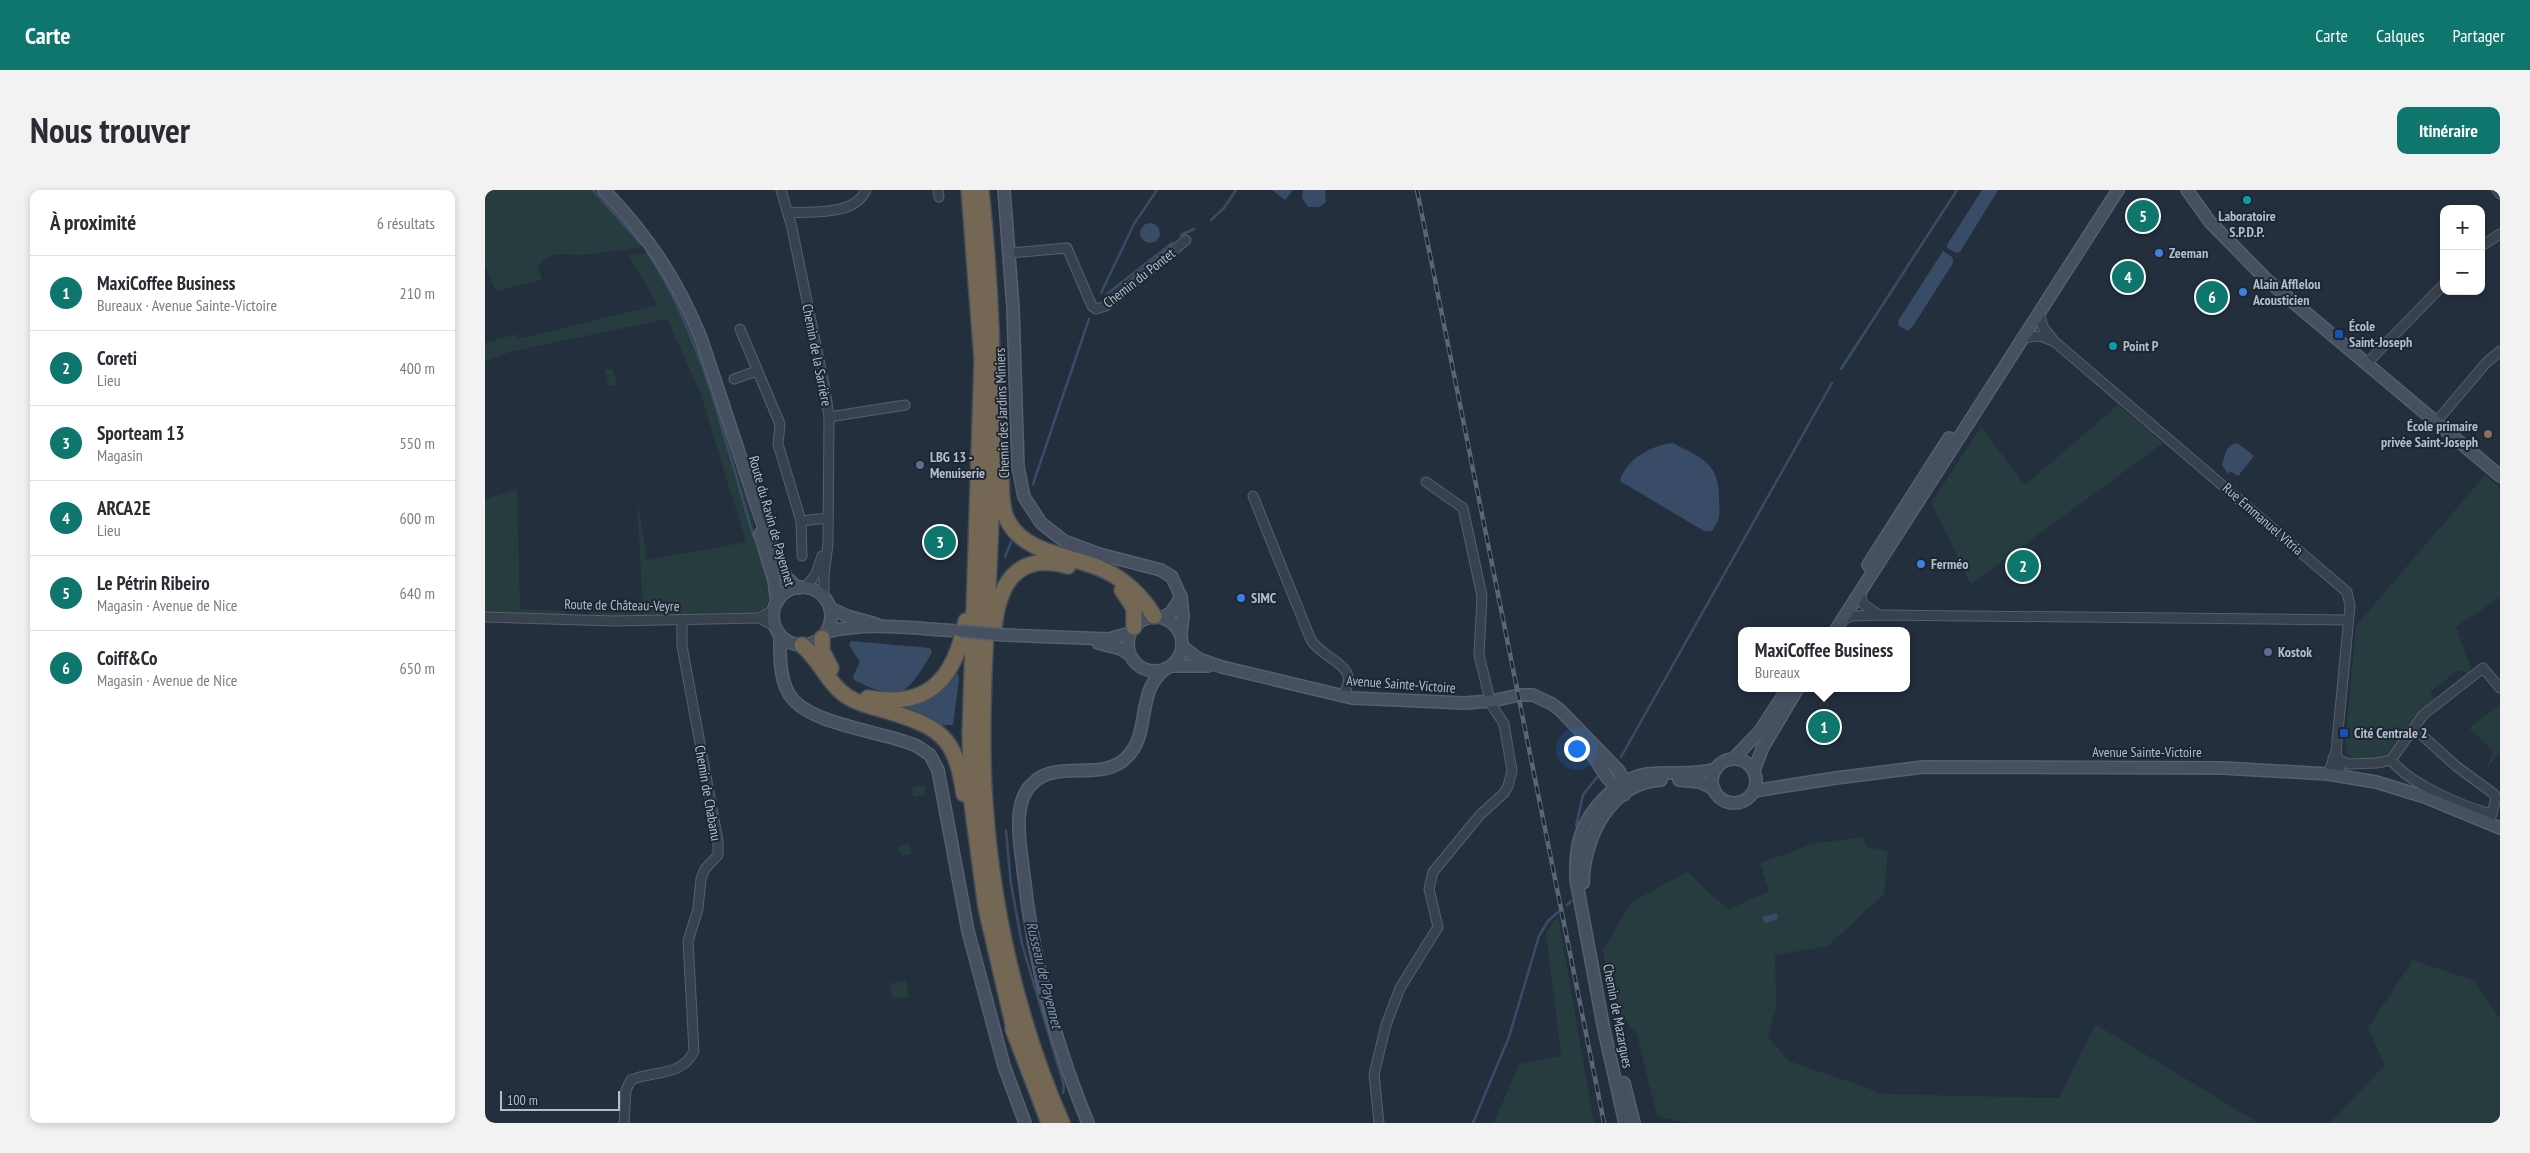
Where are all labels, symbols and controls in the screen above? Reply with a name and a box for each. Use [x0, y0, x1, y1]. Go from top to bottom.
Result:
text: Carte [25, 20, 71, 51]
text: Carte [2315, 24, 2348, 47]
text: Calques [2376, 24, 2425, 47]
text: Partager [2453, 24, 2505, 47]
text: Nous trouver [30, 107, 190, 153]
button: Itinéraire [2397, 107, 2500, 154]
marker: Laboratoire S.P.D.P. [2241, 194, 2253, 206]
pin: 5 [2127, 197, 2159, 235]
map controls [2440, 205, 2485, 295]
button: + [2440, 205, 2485, 250]
place label: Laboratoire S.P.D.P. [2218, 207, 2276, 241]
text: À proximité [50, 209, 136, 236]
text: 6 résultats [377, 213, 435, 233]
street label: Chemin du Pontet [1099, 244, 1179, 312]
place label: Zeeman [2169, 244, 2208, 262]
marker: Zeeman [2153, 247, 2165, 259]
button: − [2440, 250, 2485, 295]
pin: 4 [2112, 258, 2144, 296]
text: MaxiCoffee Business [97, 271, 235, 295]
place label: Alain Afflelou Acousticien [2252, 275, 2321, 309]
pin: 6 [2196, 278, 2228, 316]
text: 1 [62, 283, 70, 303]
text: 210 m [400, 283, 435, 303]
marker: Alain Afflelou Acousticien [2237, 286, 2249, 298]
text: Bureaux · Avenue Sainte-Victoire [97, 295, 277, 315]
street label: Chemin de la Sarrière [798, 302, 836, 408]
place label: École Saint-Joseph [2349, 317, 2412, 351]
marker: École Saint-Joseph [2333, 328, 2345, 340]
place label: Point P [2123, 337, 2159, 355]
marker: Point P [2107, 340, 2119, 352]
text: Coreti [97, 346, 137, 370]
street label: Chemin des Jardins Miniers [991, 347, 1013, 478]
text: 2 [62, 358, 70, 378]
text: 400 m [400, 358, 435, 378]
text: Lieu [97, 370, 121, 390]
place label: École primaire privée Saint-Joseph [2381, 417, 2478, 451]
text: Sporteam 13 [97, 421, 185, 445]
marker: École primaire privée Saint-Joseph [2482, 428, 2494, 440]
text: 3 [62, 433, 70, 453]
text: 550 m [400, 433, 435, 453]
text: Magasin [97, 445, 143, 465]
place label: LBG 13 - Menuiserie [930, 448, 985, 482]
street label: Route du Ravin de Payennet [745, 454, 799, 589]
marker: LBG 13 - Menuiserie [914, 459, 926, 471]
street label: Rue Emmanuel Vitria [2219, 479, 2307, 559]
text: ARCA2E [97, 496, 150, 520]
text: 4 [62, 508, 70, 528]
text: 600 m [400, 508, 435, 528]
text: Lieu [97, 520, 121, 540]
pin: 3 [924, 523, 956, 561]
pin: 2 [2007, 547, 2039, 585]
place label: Ferméo [1931, 555, 1968, 573]
marker: Ferméo [1915, 558, 1927, 570]
text: Le Pétrin Ribeiro [97, 571, 210, 595]
text: 5 [62, 583, 70, 603]
text: 640 m [400, 583, 435, 603]
place label: SIMC [1251, 589, 1277, 607]
marker: SIMC [1235, 592, 1247, 604]
text: Magasin · Avenue de Nice [97, 595, 237, 615]
street label: Route de Château-Veyre [564, 595, 680, 615]
popup [1738, 627, 1910, 692]
text: MaxiCoffee Business [1755, 638, 1893, 662]
place label: Kostok [2278, 643, 2312, 661]
text: Coiff&Co [97, 646, 157, 670]
marker: Kostok [2262, 646, 2274, 658]
text: 6 [62, 658, 70, 678]
text: 650 m [400, 658, 435, 678]
text: Bureaux [1755, 662, 1800, 682]
text: Magasin · Avenue de Nice [97, 670, 237, 690]
street label: Avenue Sainte-Victoire [1346, 671, 1457, 697]
pin: 1 [1808, 708, 1840, 746]
place label: Cité Centrale 2 [2354, 724, 2428, 742]
marker: Cité Centrale 2 [2338, 727, 2350, 739]
your location [1564, 736, 1590, 762]
street label: Avenue Sainte-Victoire [2092, 743, 2202, 761]
street label: Chemin de Chabanu [691, 744, 725, 842]
water label: Russeau de Payennet [1022, 920, 1067, 1032]
street label: Chemin de Mazargues [1599, 962, 1637, 1070]
scale bar [500, 1088, 620, 1111]
text: 100 m [507, 1091, 538, 1109]

